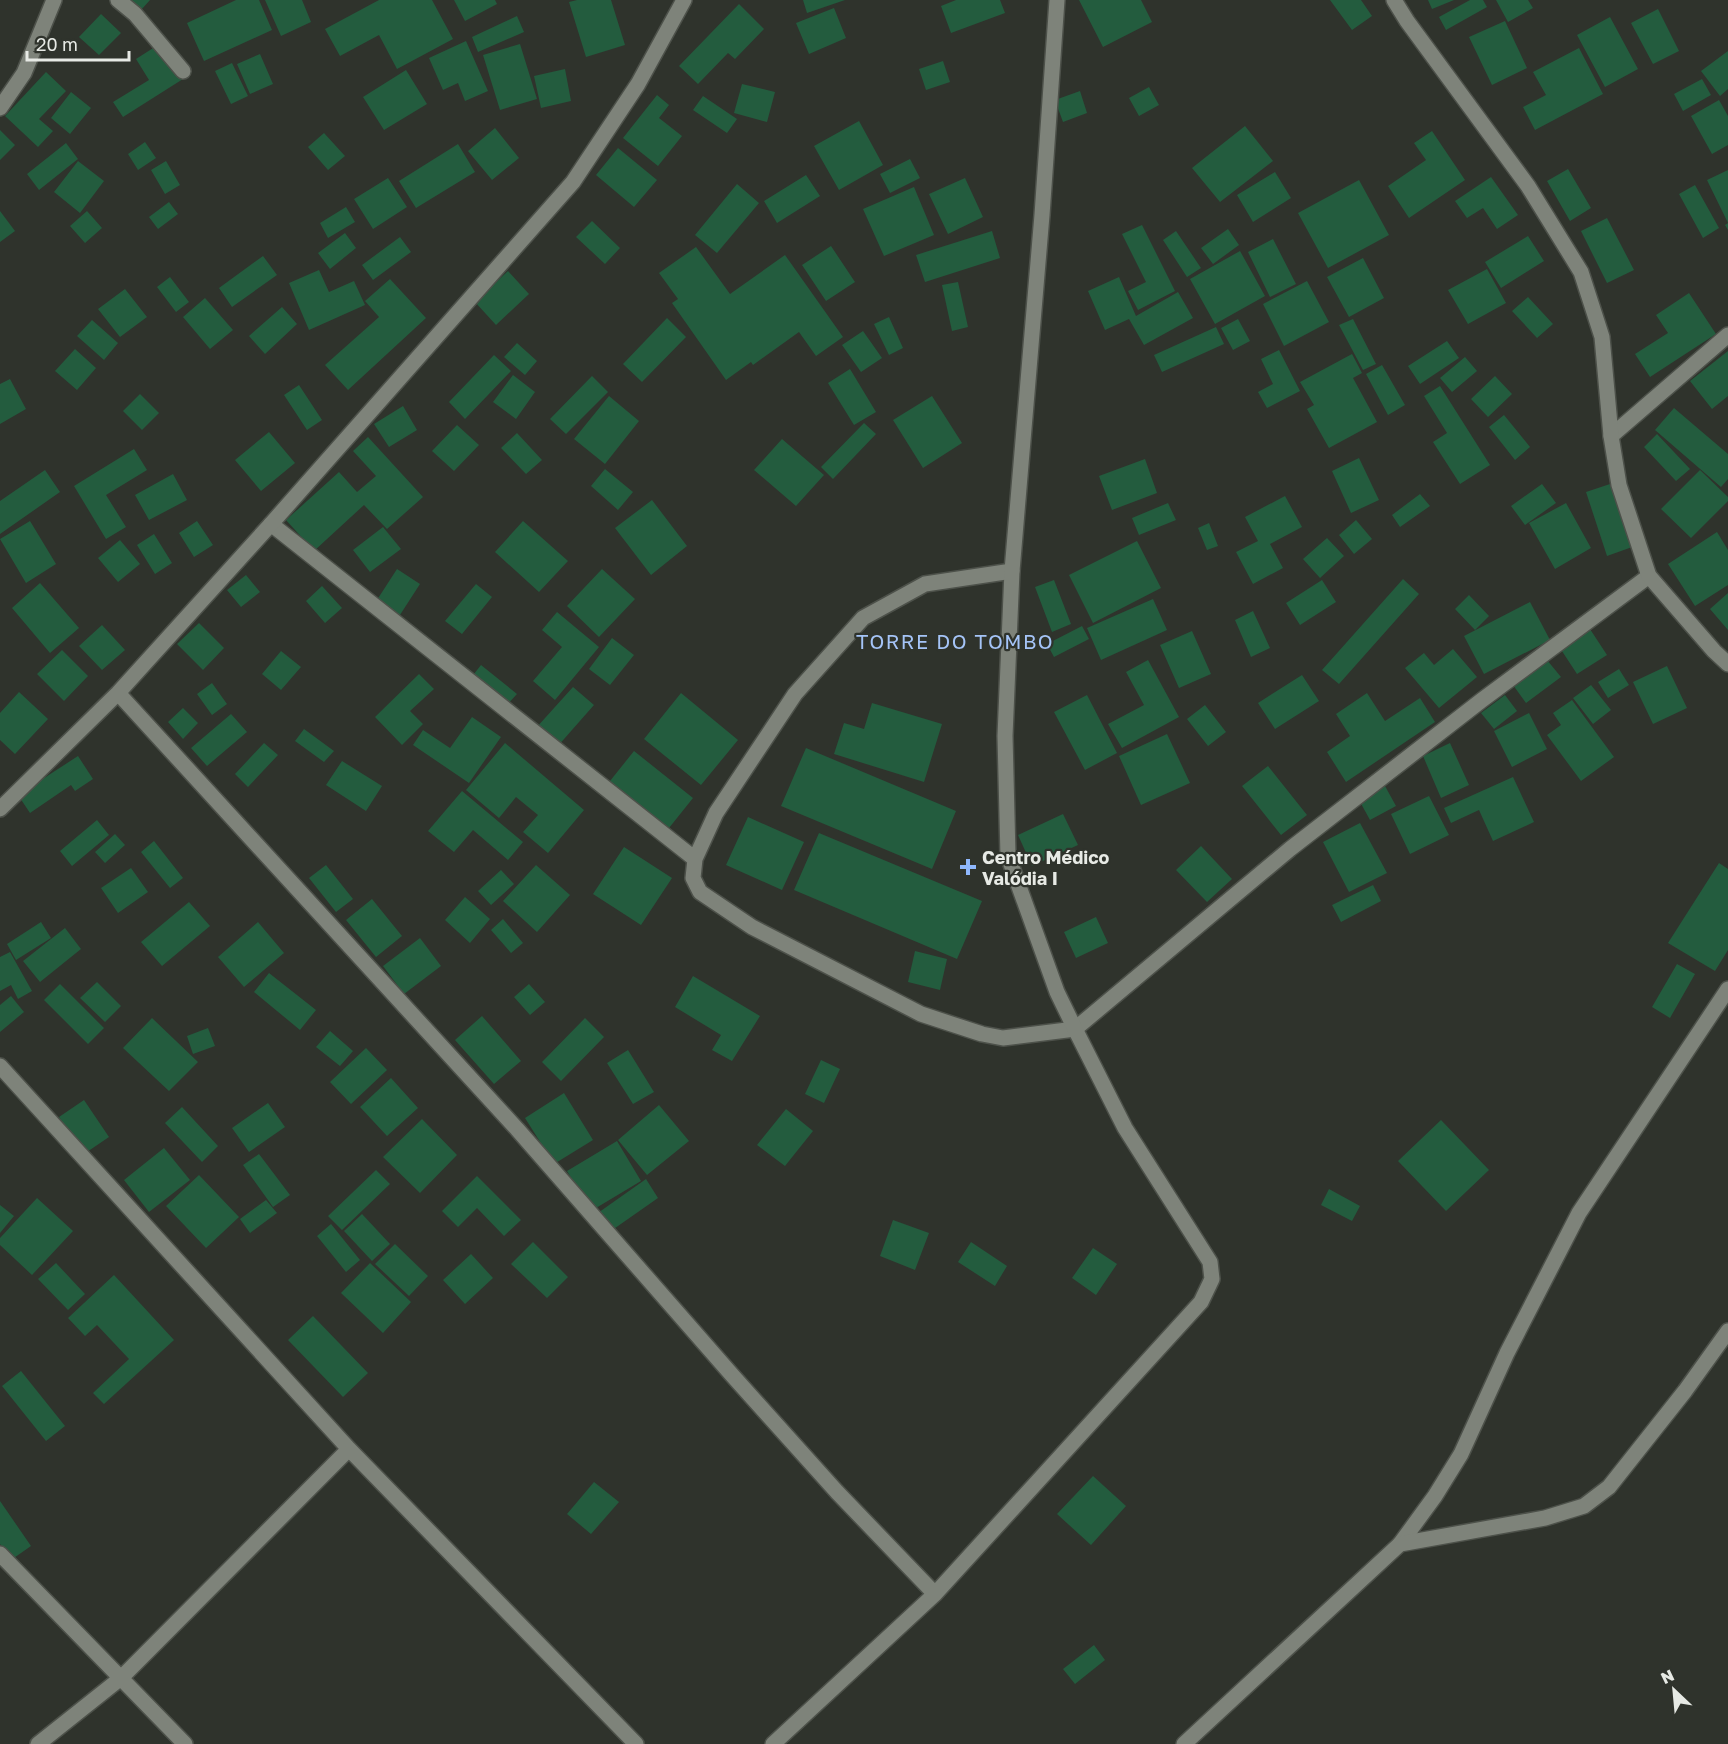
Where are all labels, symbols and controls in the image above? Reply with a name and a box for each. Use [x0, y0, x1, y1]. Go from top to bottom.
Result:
scale bar [27, 24, 129, 62]
text: 20 m [36, 33, 78, 55]
district label: TORRE DO TOMBO [856, 629, 1054, 653]
place label: Centro Médico Valódia I [982, 846, 1110, 889]
marker: Centro Médico Valódia I [959, 858, 977, 876]
north arrow [1644, 1660, 1704, 1720]
text: N [1658, 1665, 1677, 1688]

